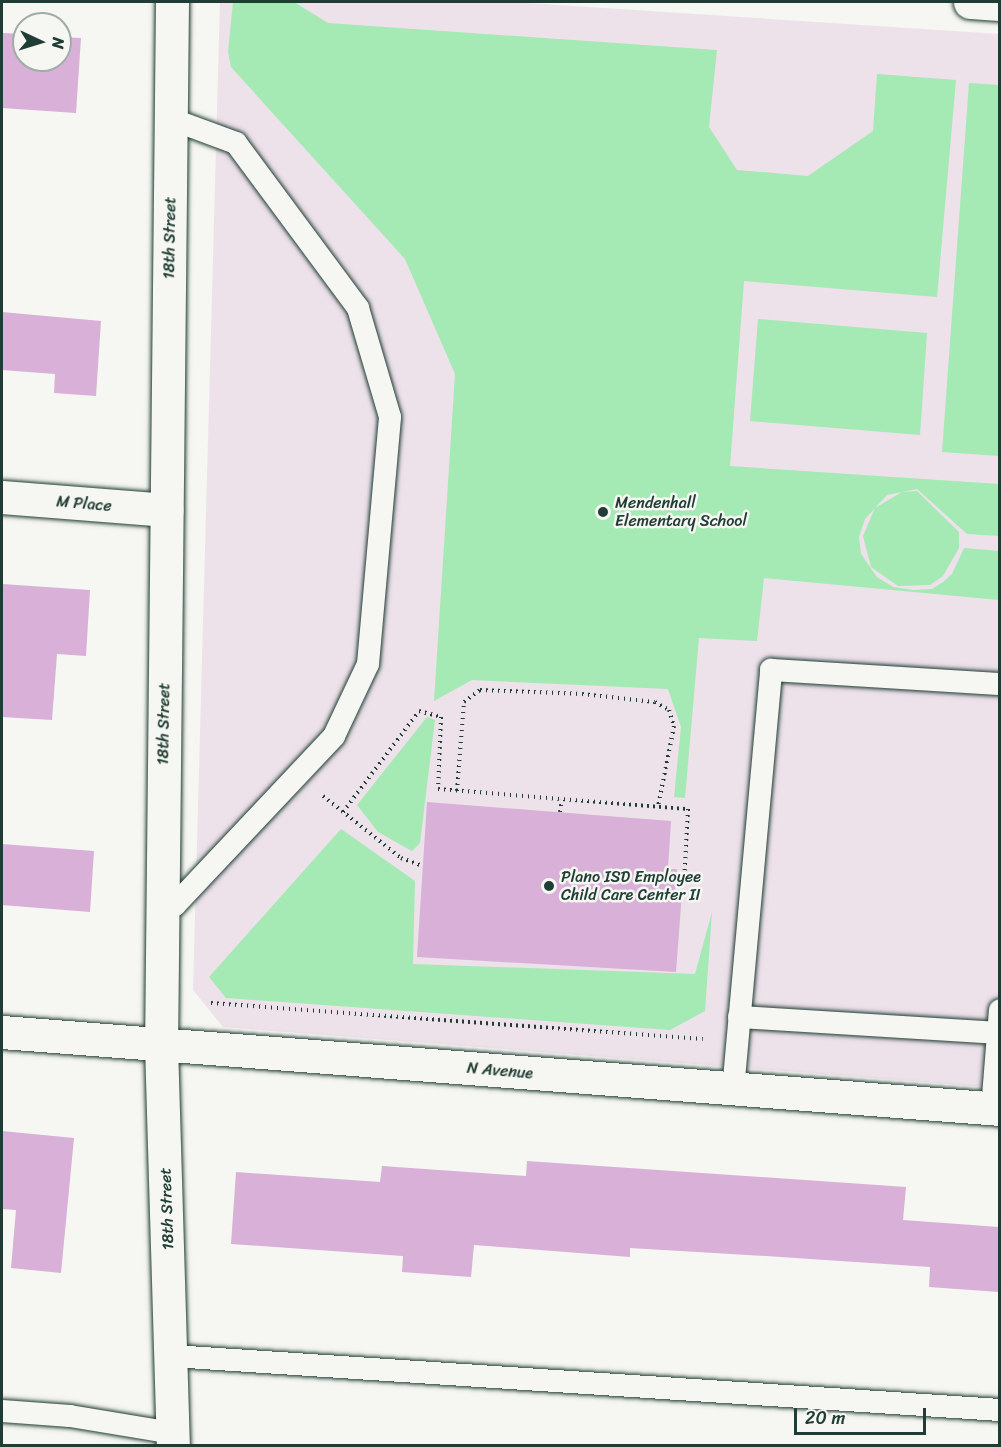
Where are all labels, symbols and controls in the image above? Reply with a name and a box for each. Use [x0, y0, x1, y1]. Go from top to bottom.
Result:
north arrow [12, 12, 72, 72]
text: N [44, 37, 73, 50]
street label: 18th Street [160, 197, 180, 279]
street label: M Place [55, 492, 113, 516]
place label: Mendenhall Elementary School [615, 493, 747, 531]
marker: Mendenhall Elementary School [596, 505, 610, 519]
street label: 18th Street [154, 683, 174, 765]
place label: Plano ISD Employee Child Care Center II [561, 867, 702, 905]
marker: Plano ISD Employee Child Care Center II [542, 879, 556, 893]
street label: N Avenue [466, 1059, 534, 1083]
street label: 18th Street [156, 1167, 178, 1251]
scale bar [797, 1396, 929, 1434]
text: 20 m [805, 1402, 845, 1434]

